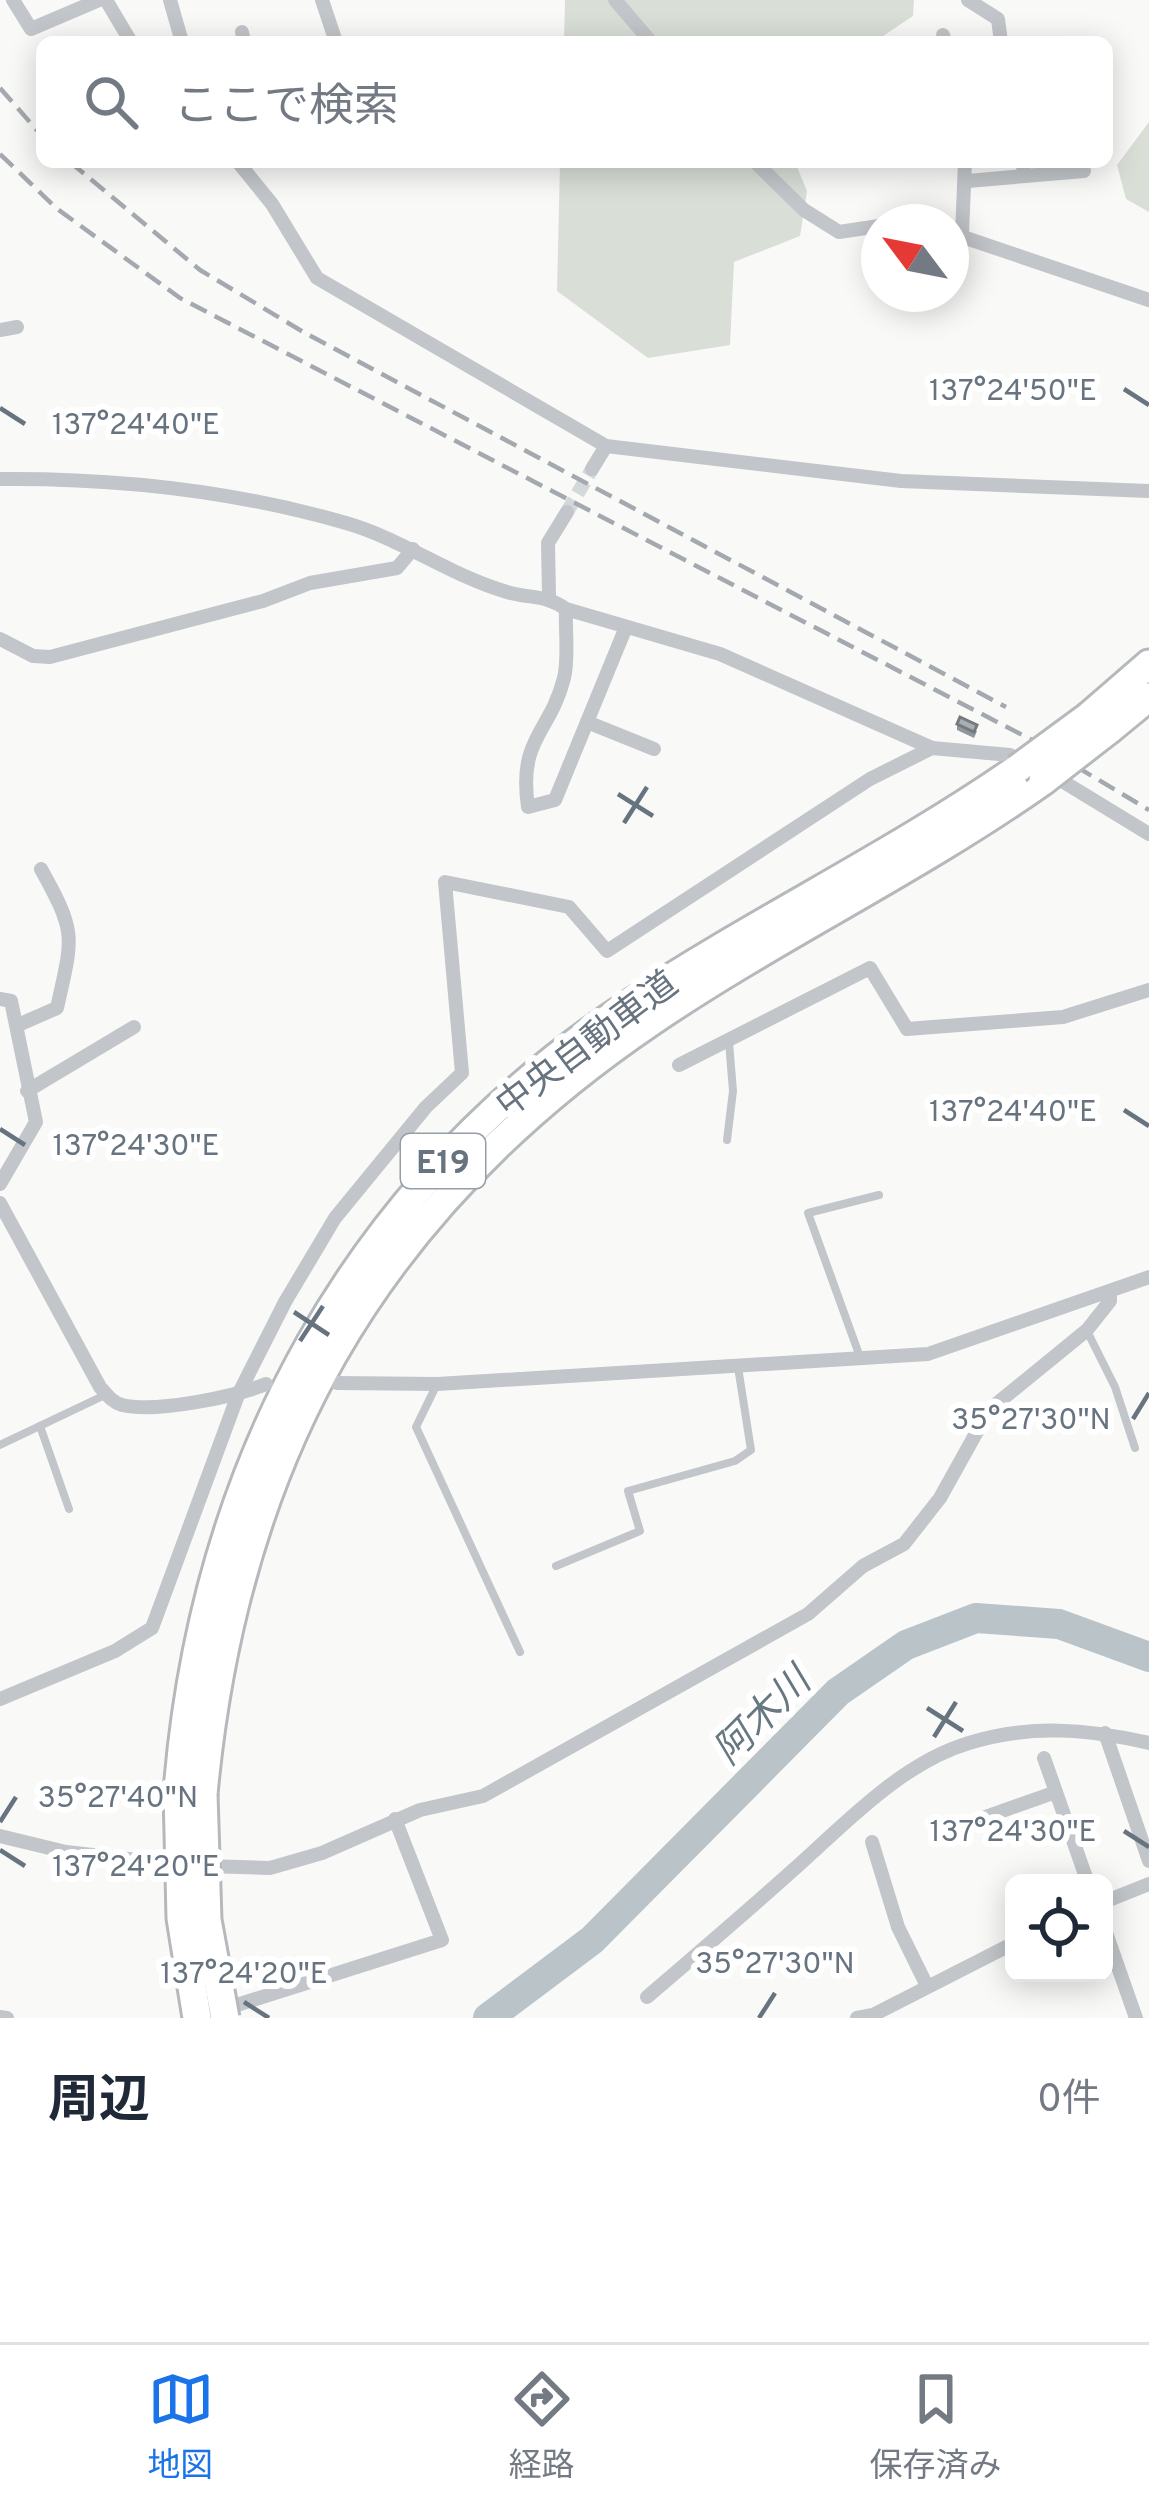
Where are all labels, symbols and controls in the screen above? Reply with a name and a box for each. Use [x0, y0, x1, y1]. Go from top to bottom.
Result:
search box [36, 36, 1113, 168]
icon: search [78, 69, 144, 135]
text: ここで検索 [174, 80, 399, 137]
north arrow [861, 204, 969, 312]
text: 137°24'50"E [929, 374, 1097, 411]
text: 137°24'40"E [52, 408, 220, 445]
street label: 中央自動車道 [488, 963, 689, 1130]
text: 137°24'40"E [929, 1095, 1097, 1132]
text: 137°24'30"E [52, 1129, 220, 1166]
road number: E19 [401, 1134, 485, 1188]
text: 35°27'30"N [951, 1403, 1111, 1440]
water label: 阿木川 [705, 1657, 826, 1777]
text: 35°27'40"N [38, 1781, 198, 1818]
text: 137°24'30"E [929, 1815, 1097, 1852]
text: 137°24'20"E [52, 1850, 220, 1887]
map controls [1005, 1874, 1113, 1982]
button: locate [1005, 1874, 1113, 1982]
text: 35°27'30"N [695, 1947, 855, 1984]
text: 137°24'20"E [160, 1957, 328, 1994]
text: 周辺 [48, 2071, 150, 2136]
text: 0件 [1037, 2077, 1101, 2126]
tab: 地図 [148, 2366, 214, 2489]
tab: 経路 [509, 2366, 575, 2489]
tab: 保存済み [870, 2366, 1002, 2489]

